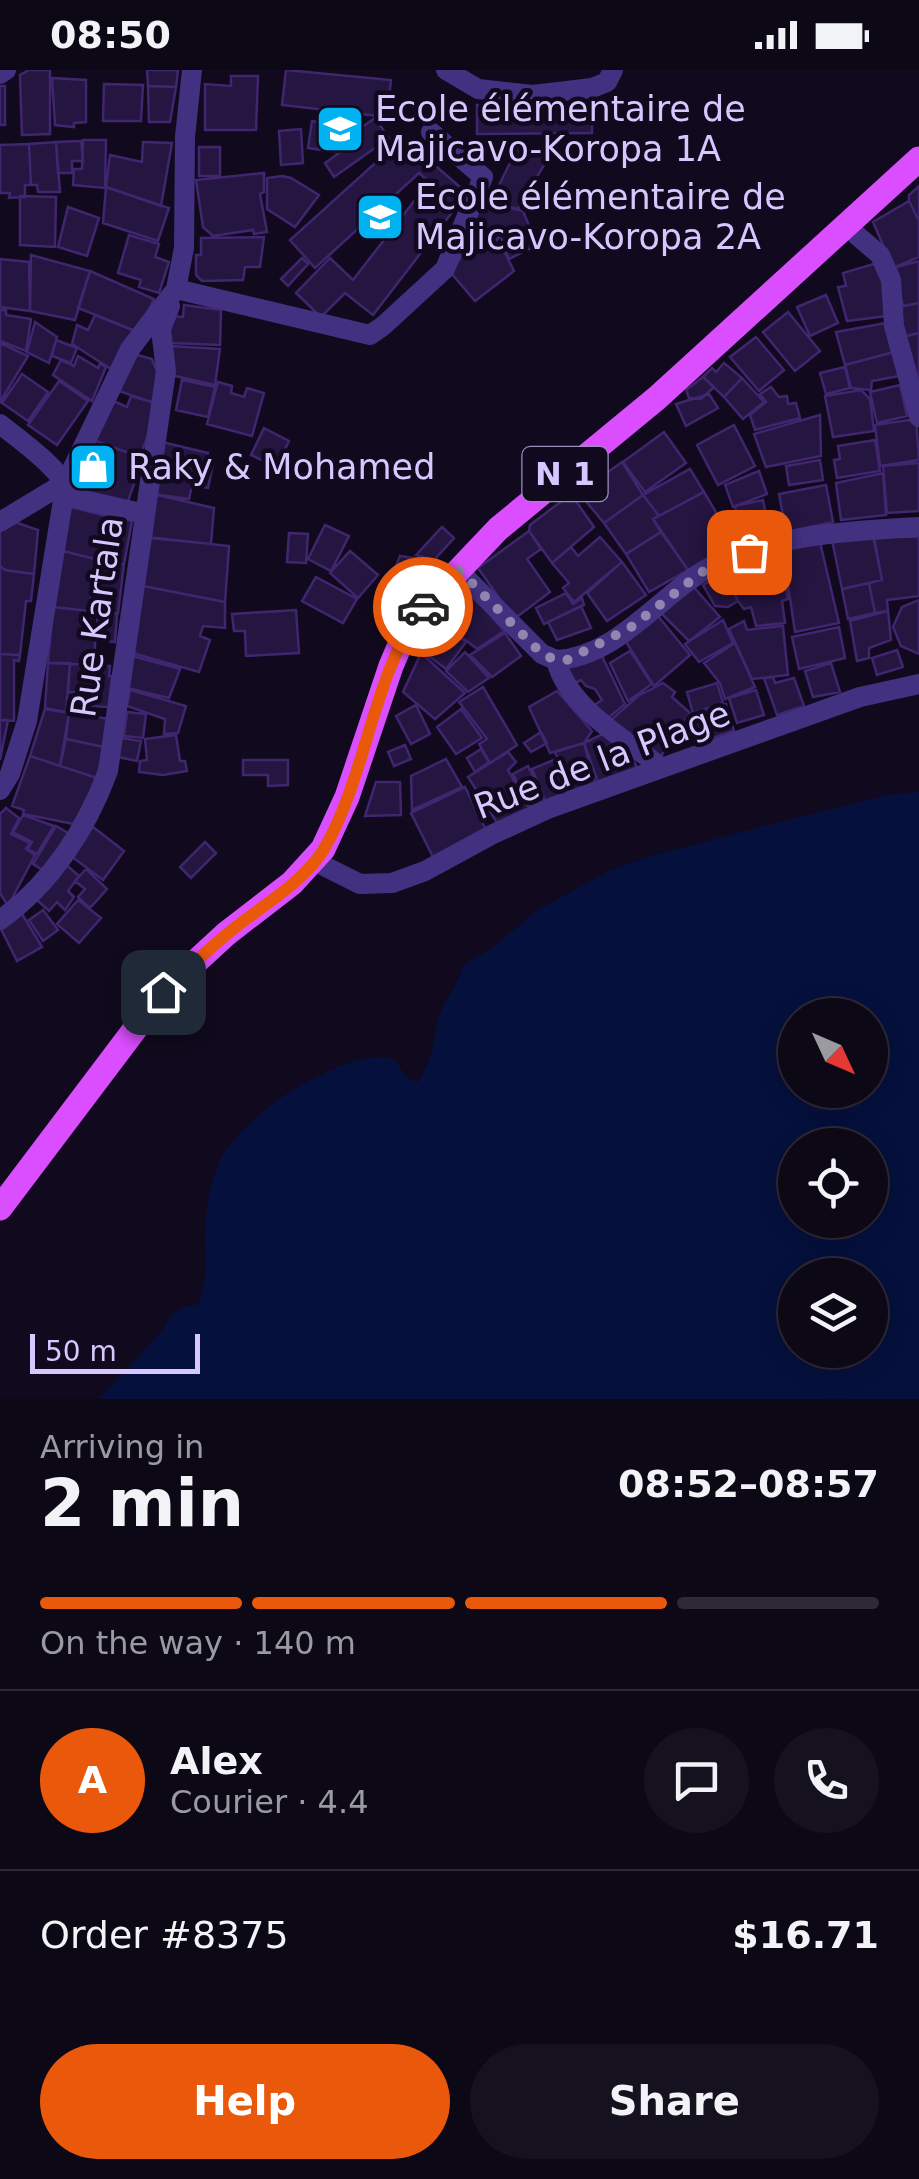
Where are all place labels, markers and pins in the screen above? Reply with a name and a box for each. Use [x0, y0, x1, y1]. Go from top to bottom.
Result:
place label: Ecole élémentaire de Majicavo-Koropa 1A [375, 89, 746, 169]
school or university icon: Ecole élémentaire de Majicavo-Koropa 1A [314, 103, 366, 155]
place label: Ecole élémentaire de Majicavo-Koropa 2A [415, 177, 786, 257]
school or university icon: Ecole élémentaire de Majicavo-Koropa 2A [354, 191, 406, 243]
shop icon: Raky & Mohamed [67, 441, 119, 493]
place label: Raky & Mohamed [128, 447, 435, 487]
pin [707, 510, 792, 595]
pin [121, 950, 206, 1035]

